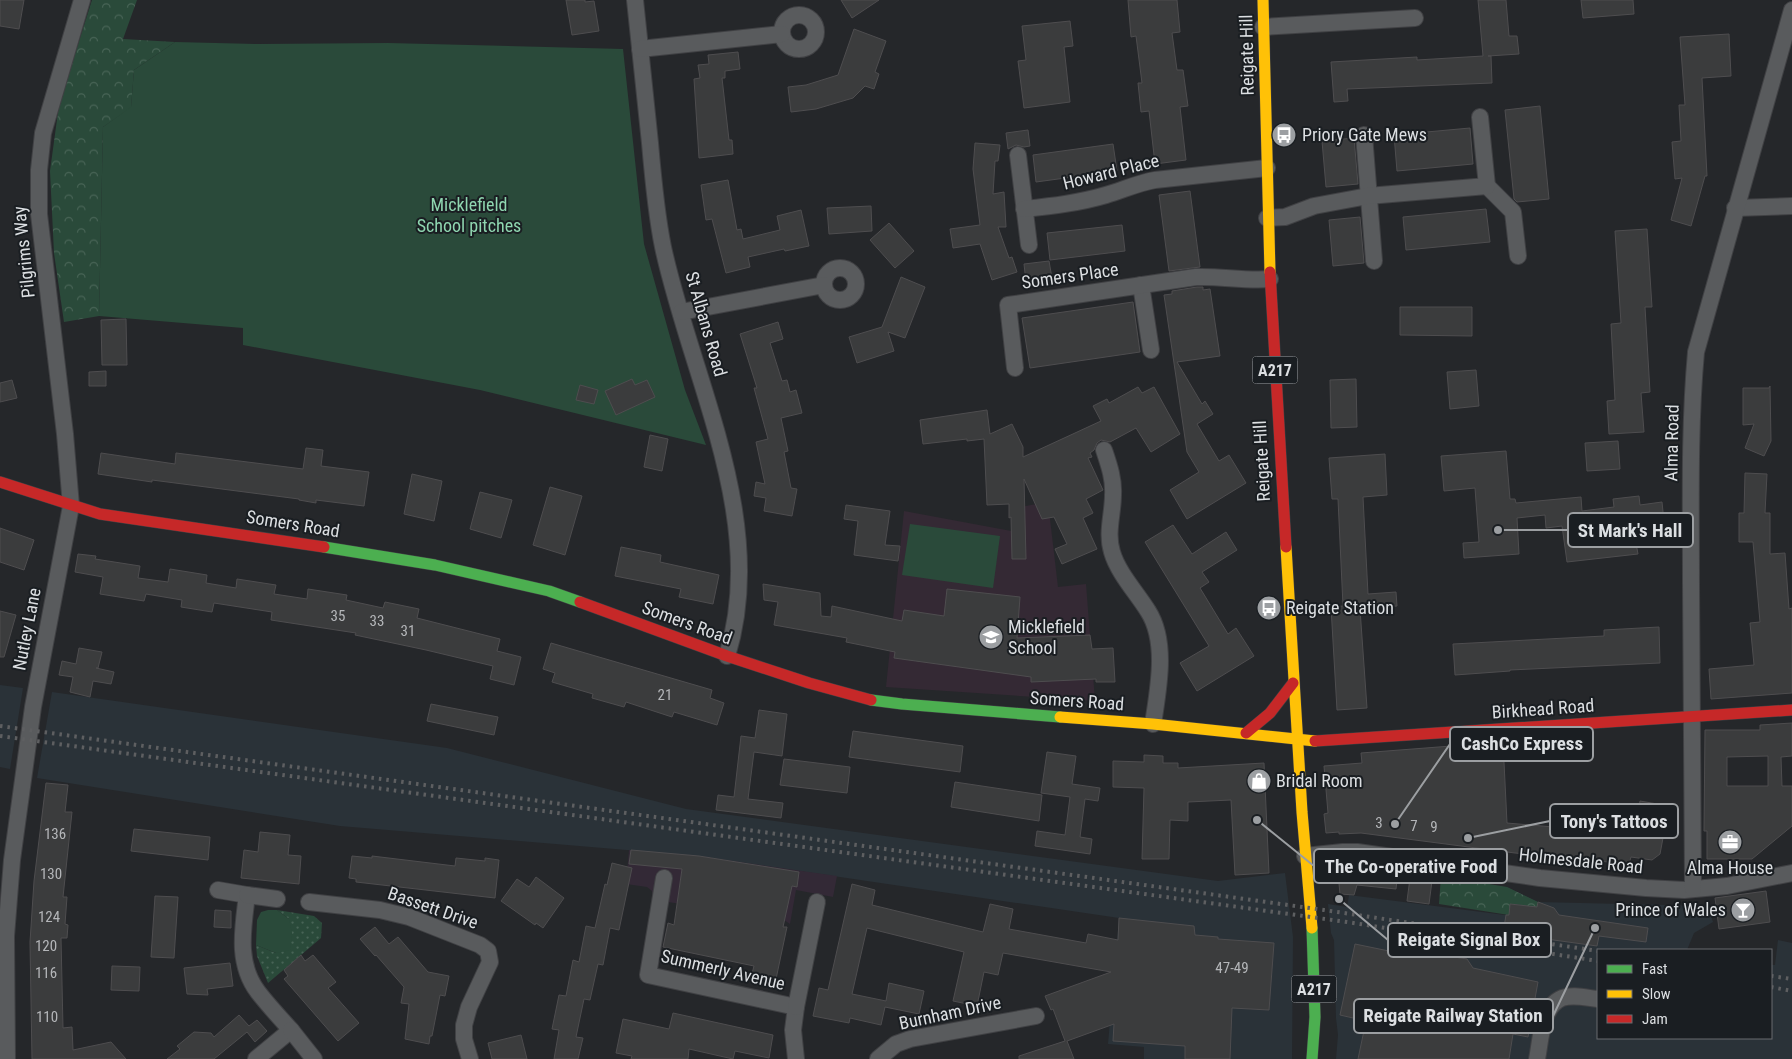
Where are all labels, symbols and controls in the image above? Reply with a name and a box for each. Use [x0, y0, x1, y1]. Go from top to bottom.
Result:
street label: Reigate Hill [1235, 14, 1258, 96]
bus stop icon: Priory Gate Mews [1271, 122, 1297, 148]
place label: Priory Gate Mews [1302, 124, 1427, 145]
street label: Howard Place [1061, 149, 1161, 194]
park label: Micklefield School pitches [417, 194, 521, 236]
street label: Pilgrims Way [8, 205, 39, 299]
street label: Somers Place [1020, 258, 1120, 293]
street label: St Albans Road [682, 269, 731, 379]
road number: A217 [1252, 356, 1298, 384]
street label: Alma Road [1660, 404, 1683, 482]
street label: Reigate Hill [1249, 420, 1274, 502]
street label: Somers Road [245, 506, 341, 541]
callout: St Mark's Hall [1568, 513, 1693, 547]
text: St Mark's Hall [1578, 519, 1682, 542]
street label: Nutley Lane [8, 586, 45, 672]
bus stop icon: Reigate Station [1256, 595, 1282, 621]
street label: Somers Road [639, 597, 735, 649]
place label: Reigate Station [1286, 597, 1394, 618]
house number: 35 [331, 607, 345, 625]
house number: 33 [370, 612, 384, 630]
place label: Micklefield School [1008, 616, 1085, 658]
house number: 31 [401, 622, 415, 640]
school or university icon: Micklefield School [978, 624, 1004, 650]
house number: 21 [658, 686, 672, 704]
street label: Somers Road [1029, 687, 1125, 714]
street label: Birkhead Road [1491, 694, 1595, 723]
callout: CashCo Express [1450, 727, 1593, 761]
text: CashCo Express [1461, 732, 1583, 755]
shop icon: Bridal Room [1246, 768, 1272, 794]
place label: Bridal Room [1276, 770, 1362, 791]
callout: Tony's Tattoos [1550, 804, 1678, 838]
text: Tony's Tattoos [1560, 810, 1668, 833]
house number: 3 [1375, 814, 1383, 832]
house number: 7 [1410, 817, 1418, 835]
house number: 9 [1430, 818, 1438, 836]
house number: 136 [44, 825, 66, 843]
office icon: Alma House [1717, 829, 1743, 855]
street label: Holmesdale Road [1518, 844, 1644, 877]
callout: The Co-operative Food [1314, 849, 1507, 883]
text: The Co-operative Food [1325, 855, 1497, 878]
place label: Alma House [1687, 857, 1773, 878]
house number: 130 [40, 865, 62, 883]
street label: Bassett Drive [385, 882, 481, 933]
bar icon: Prince of Wales [1730, 897, 1756, 923]
place label: Prince of Wales [1615, 899, 1726, 920]
house number: 124 [38, 908, 60, 926]
callout: Reigate Signal Box [1388, 923, 1551, 957]
text: Reigate Signal Box [1398, 928, 1541, 951]
house number: 120 [35, 937, 57, 955]
street label: Summerly Avenue [659, 945, 787, 994]
legend [1597, 949, 1772, 1039]
house number: 47-49 [1215, 959, 1249, 977]
text: Fast [1642, 960, 1667, 978]
house number: 116 [35, 964, 57, 982]
road number: A217 [1292, 976, 1336, 1002]
text: Slow [1642, 985, 1671, 1003]
street label: Burnham Drive [897, 991, 1003, 1034]
callout: Reigate Railway Station [1354, 999, 1553, 1033]
text: Reigate Railway Station [1363, 1004, 1543, 1027]
house number: 110 [36, 1008, 58, 1026]
text: Jam [1642, 1010, 1668, 1028]

